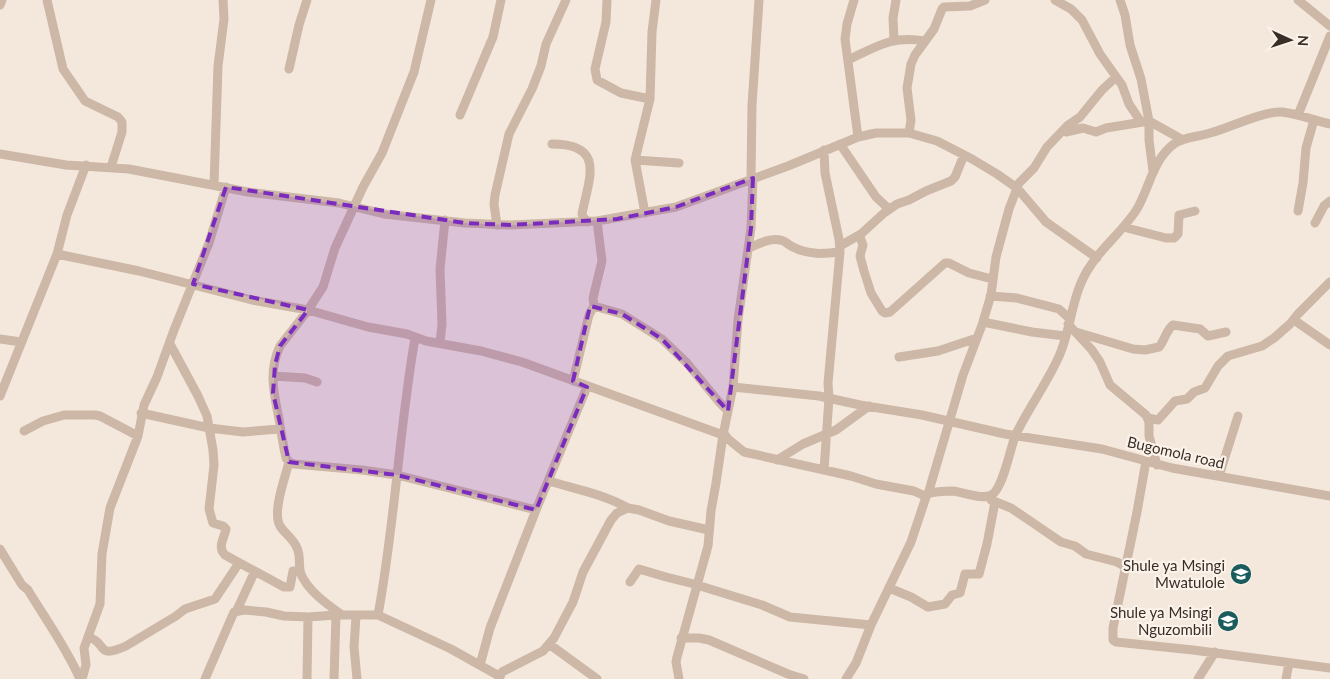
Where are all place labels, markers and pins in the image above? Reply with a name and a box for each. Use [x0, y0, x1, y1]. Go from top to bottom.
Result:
place label: Shule ya Msingi Mwatulole [1123, 556, 1225, 591]
school or university icon: Shule ya Msingi Mwatulole [1229, 562, 1253, 586]
place label: Shule ya Msingi Nguzombili [1110, 603, 1212, 638]
school or university icon: Shule ya Msingi Nguzombili [1216, 609, 1240, 633]

